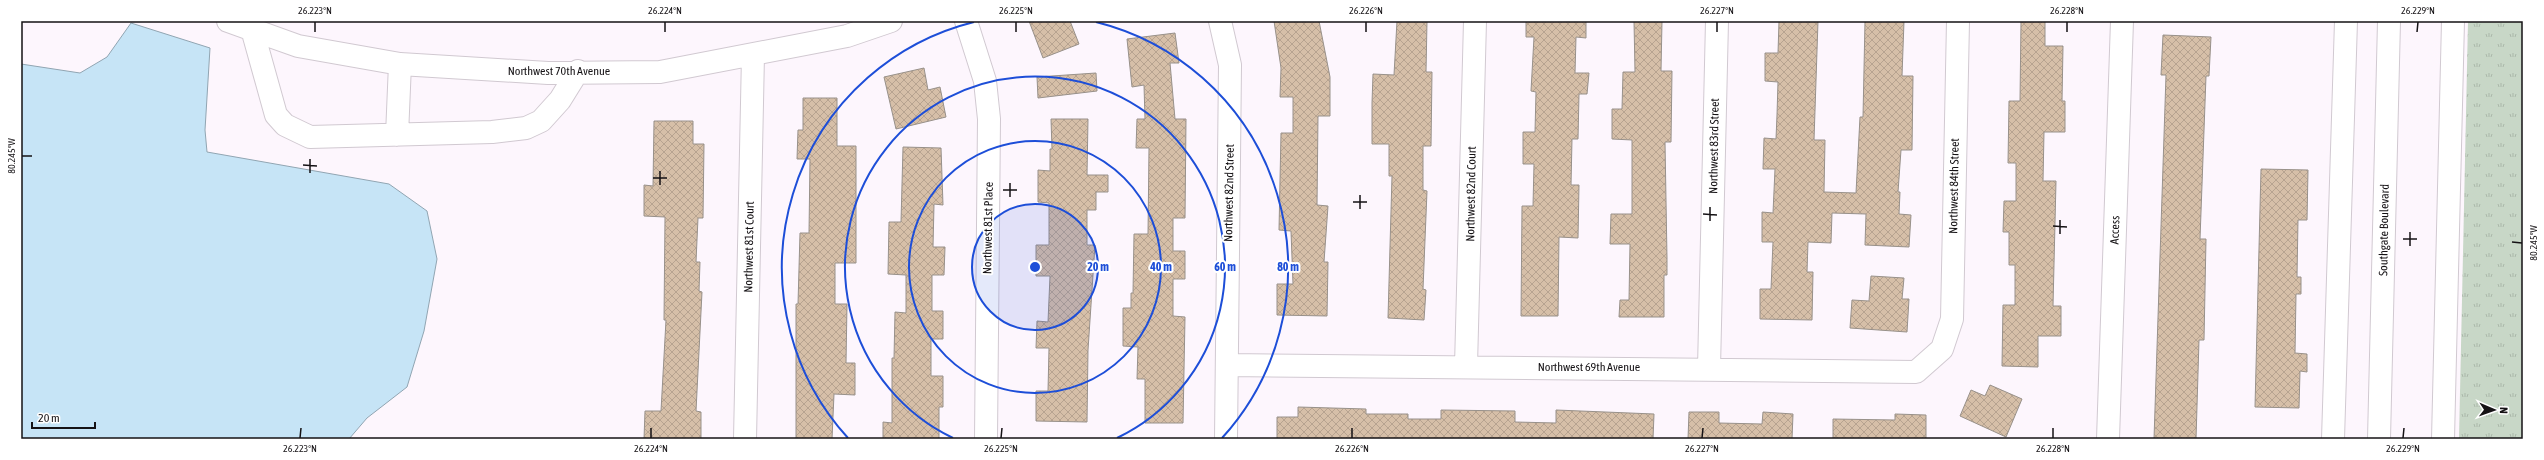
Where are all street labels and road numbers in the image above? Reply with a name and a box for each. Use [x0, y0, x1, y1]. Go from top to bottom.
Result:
street label: Northwest 70th Avenue [508, 64, 610, 78]
street label: Northwest 83rd Street [1706, 97, 1722, 194]
street label: Northwest 84th Street [1946, 137, 1962, 234]
street label: Northwest 82nd Street [1221, 143, 1237, 242]
street label: Northwest 82nd Court [1463, 146, 1479, 242]
street label: Northwest 81st Place [980, 182, 996, 274]
street label: Southgate Boulevard [2376, 184, 2392, 276]
street label: Northwest 81st Court [741, 201, 757, 293]
street label: Access [2108, 215, 2122, 245]
street label: Northwest 69th Avenue [1538, 360, 1640, 374]

